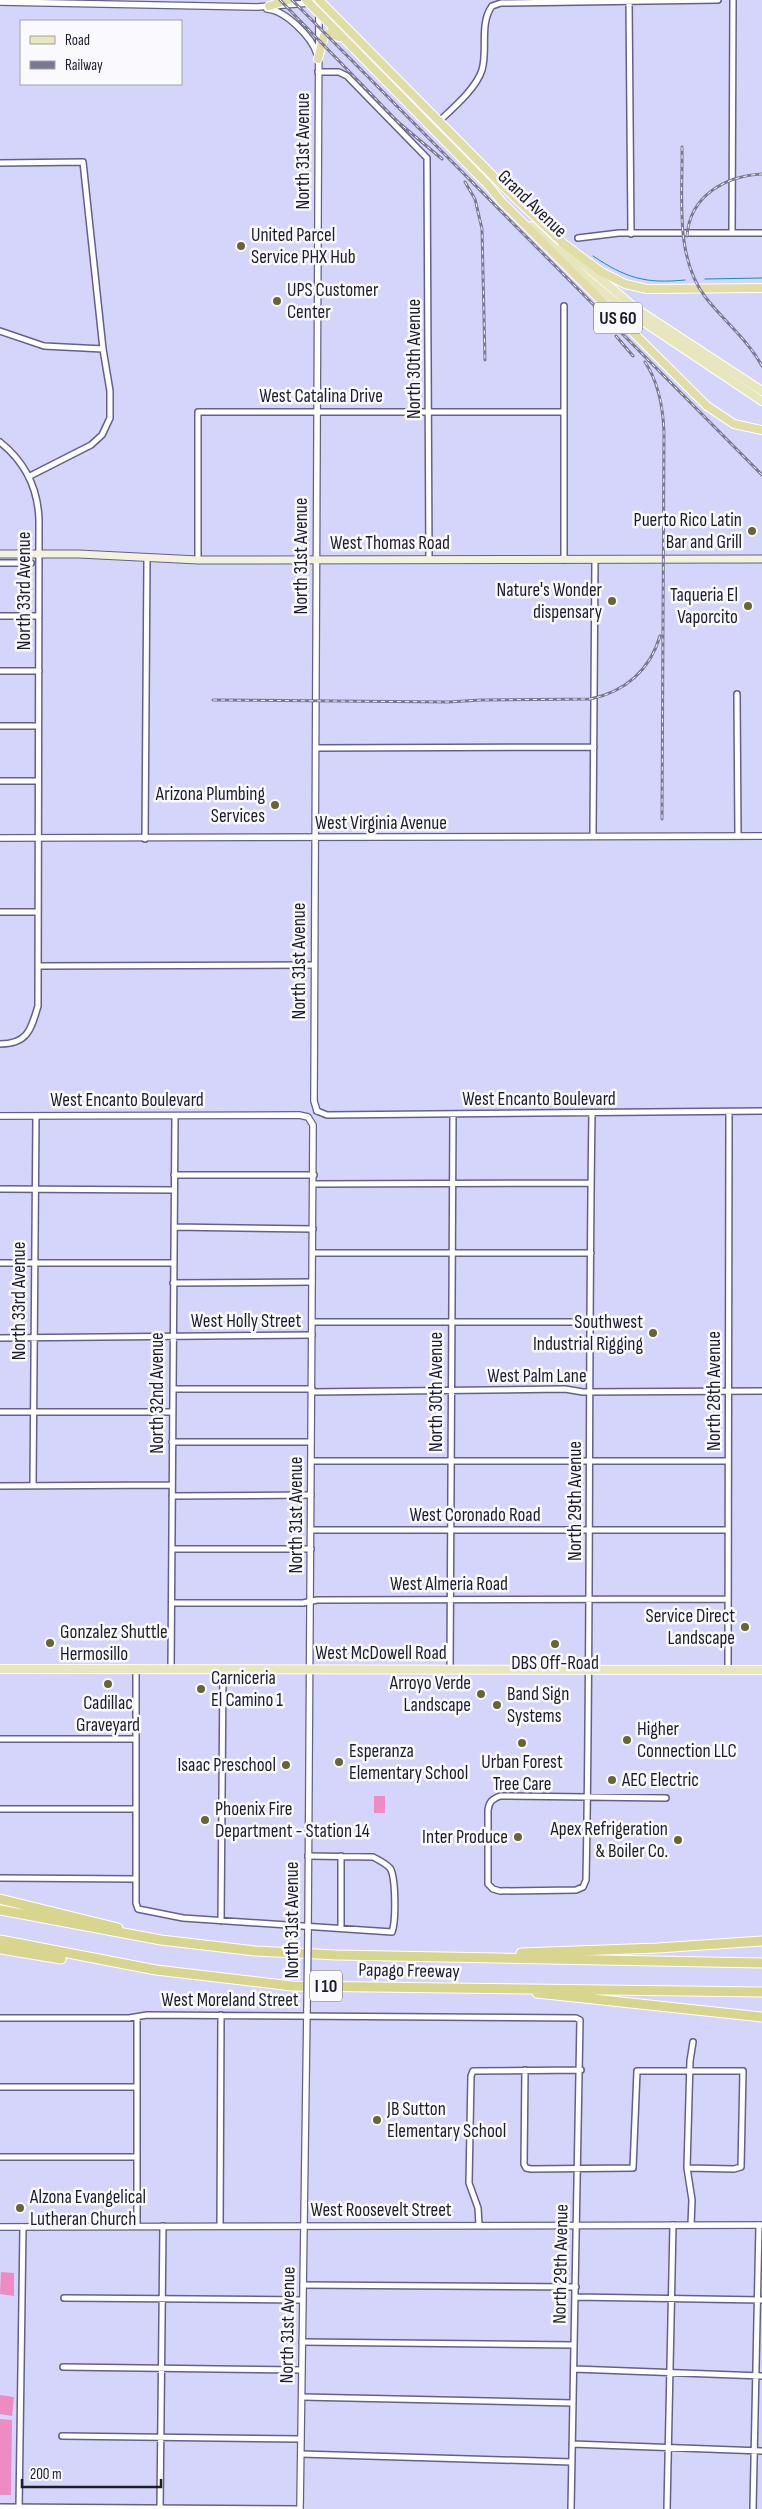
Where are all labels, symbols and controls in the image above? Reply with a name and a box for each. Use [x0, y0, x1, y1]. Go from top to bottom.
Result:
legend [20, 20, 182, 85]
text: Road [65, 31, 90, 50]
text: Railway [65, 56, 103, 75]
street label: North 31st Avenue [292, 93, 315, 209]
street label: Grand Avenue [493, 165, 571, 243]
place label: United Parcel Service PHX Hub [251, 224, 356, 269]
marker: United Parcel Service PHX Hub [235, 240, 247, 252]
place label: UPS Customer Center [287, 279, 379, 324]
marker: UPS Customer Center [271, 295, 283, 307]
street label: North 30th Avenue [403, 299, 426, 419]
road number: US 60 [594, 302, 642, 334]
street label: West Catalina Drive [259, 385, 383, 408]
street label: North 31st Avenue [290, 498, 313, 614]
place label: Puerto Rico Latin Bar and Grill [634, 509, 742, 554]
marker: Puerto Rico Latin Bar and Grill [746, 525, 758, 537]
street label: North 33rd Avenue [13, 532, 36, 650]
street label: West Thomas Road [330, 532, 450, 555]
place label: Nature's Wonder dispensary [497, 579, 603, 624]
place label: Taqueria El Vaporcito [670, 584, 738, 629]
marker: Nature's Wonder dispensary [606, 595, 618, 607]
marker: Taqueria El Vaporcito [742, 600, 754, 612]
place label: Arizona Plumbing Services [155, 783, 265, 828]
marker: Arizona Plumbing Services [269, 799, 281, 811]
street label: West Virginia Avenue [315, 812, 447, 835]
street label: North 31st Avenue [288, 903, 311, 1019]
street label: West Encanto Boulevard [462, 1088, 616, 1111]
street label: West Encanto Boulevard [50, 1089, 204, 1112]
street label: North 33rd Avenue [8, 1242, 31, 1360]
street label: West Holly Street [191, 1310, 301, 1333]
place label: Southwest Industrial Rigging [533, 1311, 643, 1356]
marker: Southwest Industrial Rigging [647, 1327, 659, 1339]
street label: North 28th Avenue [703, 1331, 726, 1451]
street label: North 32nd Avenue [146, 1332, 169, 1454]
street label: North 30th Avenue [425, 1332, 448, 1452]
street label: West Palm Lane [487, 1365, 587, 1388]
street label: North 29th Avenue [564, 1441, 587, 1561]
street label: North 31st Avenue [285, 1457, 308, 1573]
street label: West Coronado Road [409, 1504, 541, 1527]
street label: West Almeria Road [390, 1573, 508, 1596]
place label: Service Direct Landscape [646, 1605, 735, 1650]
place label: Gonzalez Shuttle Hermosillo [60, 1621, 168, 1666]
marker: Service Direct Landscape [739, 1621, 751, 1633]
marker: Gonzalez Shuttle Hermosillo [44, 1637, 56, 1649]
marker: DBS Off-Road [549, 1638, 561, 1650]
street label: West McDowell Road [315, 1642, 447, 1665]
place label: DBS Off-Road [511, 1652, 599, 1675]
place label: Carniceria El Camino 1 [211, 1667, 283, 1712]
place label: Arroyo Verde Landscape [389, 1672, 471, 1717]
marker: Cadillac Graveyard [102, 1678, 114, 1690]
marker: Carniceria El Camino 1 [195, 1683, 207, 1695]
place label: Band Sign Systems [507, 1683, 569, 1728]
marker: Arroyo Verde Landscape [475, 1688, 487, 1700]
place label: Cadillac Graveyard [76, 1692, 140, 1737]
marker: Band Sign Systems [491, 1699, 503, 1711]
place label: Higher Connection LLC [637, 1718, 737, 1763]
marker: Higher Connection LLC [621, 1734, 633, 1746]
marker: Urban Forest Tree Care [516, 1737, 528, 1749]
place label: Esperanza Elementary School [349, 1740, 468, 1785]
place label: Urban Forest Tree Care [481, 1751, 563, 1796]
place label: Isaac Preschool [178, 1754, 276, 1777]
marker: Esperanza Elementary School [333, 1756, 345, 1768]
marker: Isaac Preschool [280, 1759, 292, 1771]
place label: AEC Electric [621, 1769, 699, 1792]
marker: AEC Electric [606, 1774, 618, 1786]
place label: Phoenix Fire Department - Station 14 [215, 1798, 370, 1843]
marker: Phoenix Fire Department - Station 14 [199, 1814, 211, 1826]
place label: Apex Refrigeration & Boiler Co. [549, 1818, 668, 1863]
place label: Inter Produce [422, 1826, 508, 1849]
marker: Inter Produce [512, 1831, 524, 1843]
marker: Apex Refrigeration & Boiler Co. [672, 1834, 684, 1846]
street label: North 31st Avenue [281, 1862, 304, 1978]
street label: Papago Freeway [358, 1959, 460, 1983]
road number: I 10 [310, 1970, 342, 2002]
street label: West Moreland Street [161, 1989, 299, 2012]
place label: JB Sutton Elementary School [386, 2098, 506, 2143]
marker: JB Sutton Elementary School [371, 2114, 383, 2126]
place label: Alzona Evangelical Lutheran Church [29, 2186, 146, 2231]
street label: West Roosevelt Street [310, 2199, 452, 2222]
marker: Alzona Evangelical Lutheran Church [14, 2202, 26, 2214]
street label: North 29th Avenue [548, 2204, 574, 2324]
street label: North 31st Avenue [275, 2266, 301, 2384]
scale bar [22, 2456, 161, 2488]
text: 200 m [30, 2465, 62, 2484]

